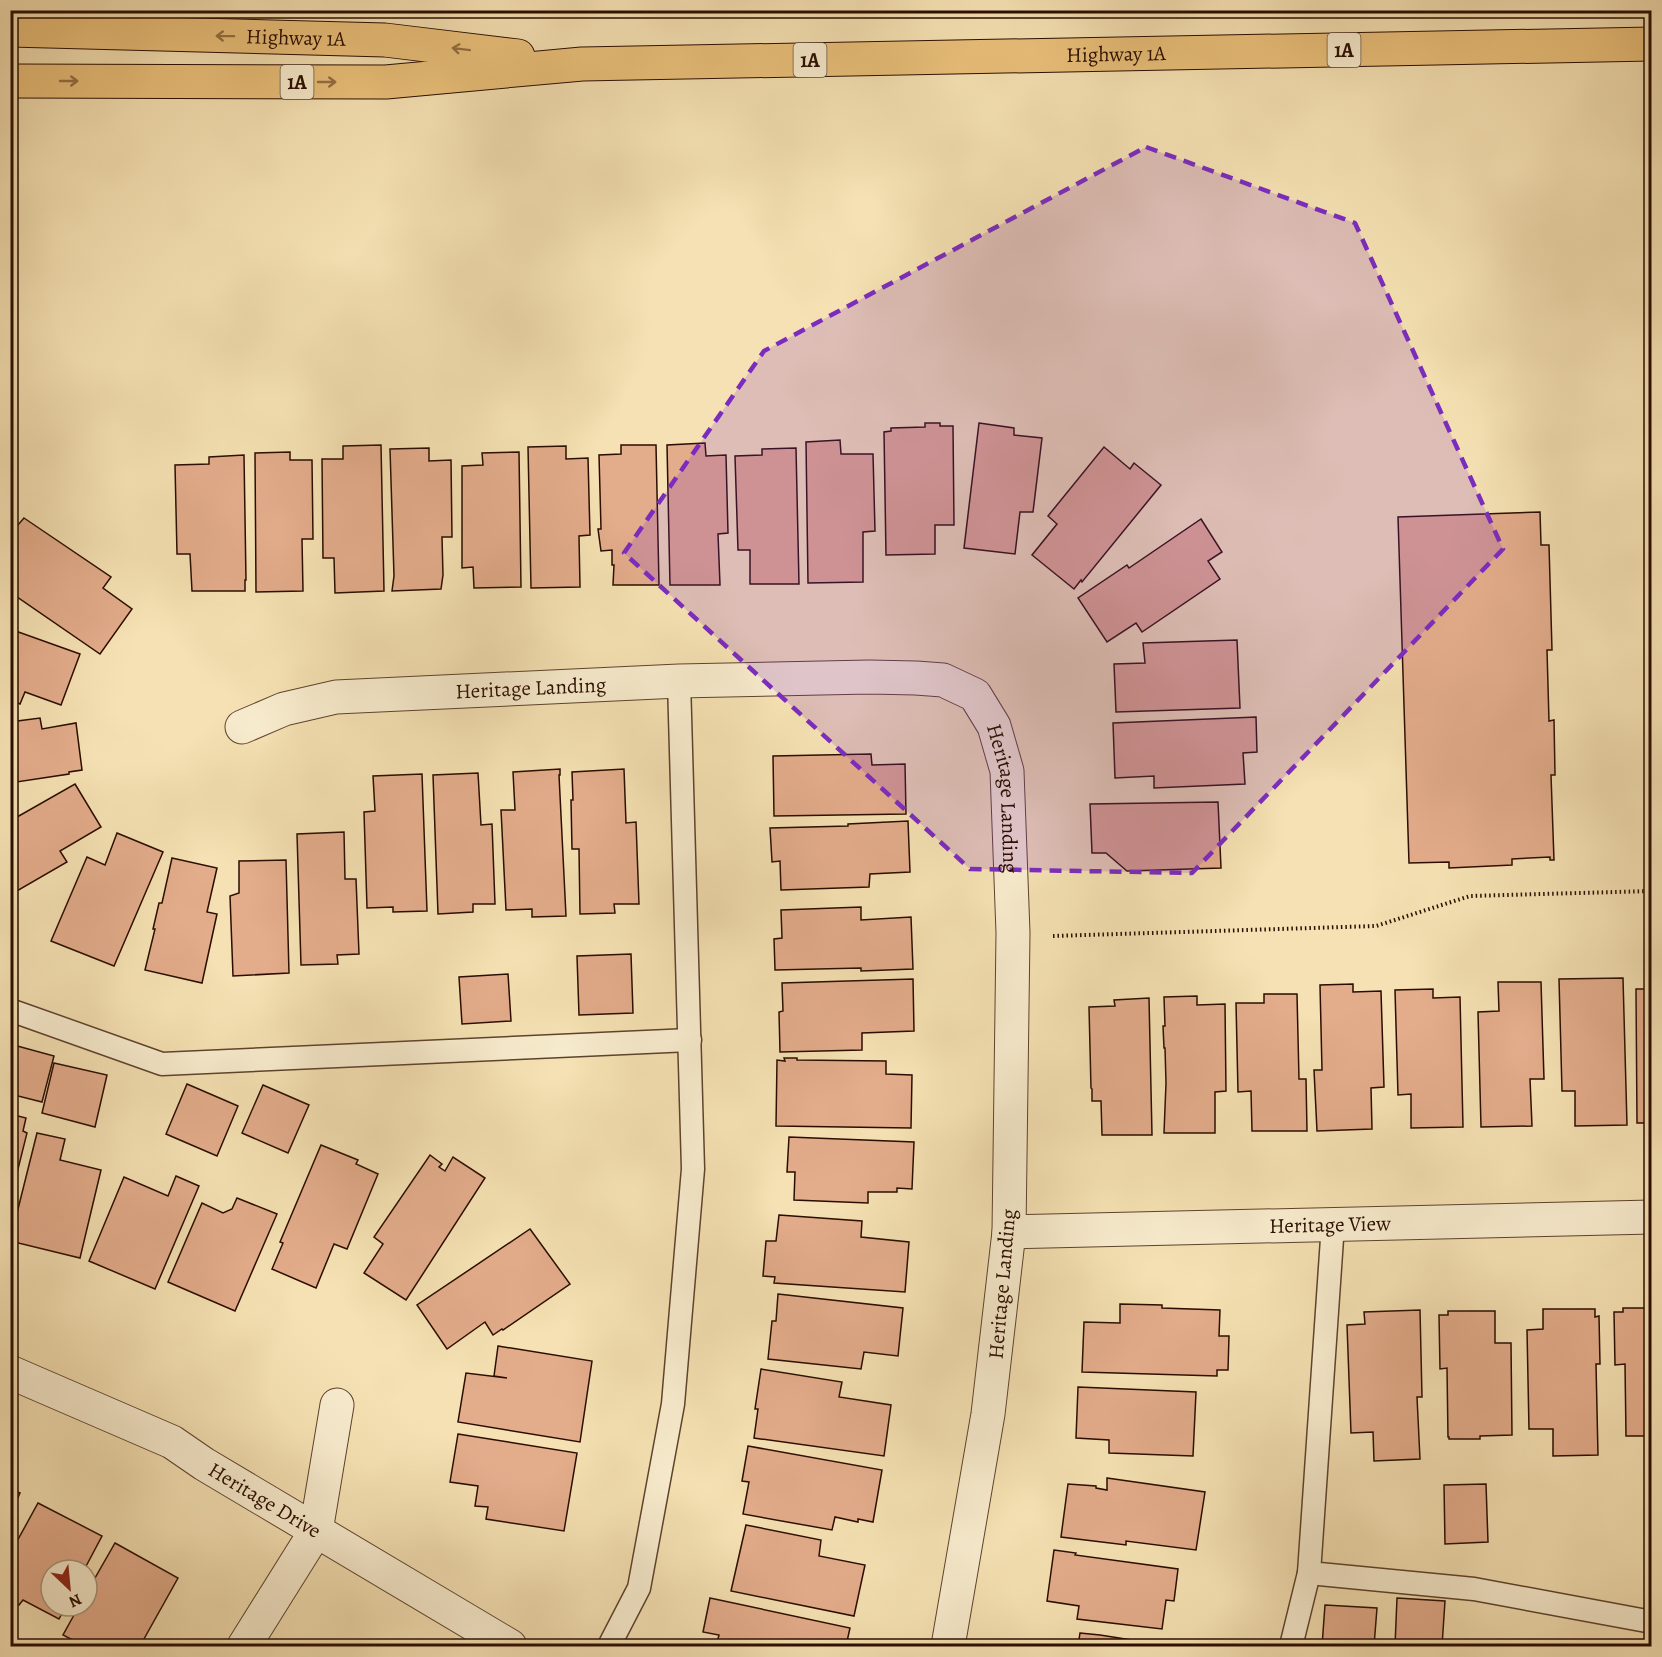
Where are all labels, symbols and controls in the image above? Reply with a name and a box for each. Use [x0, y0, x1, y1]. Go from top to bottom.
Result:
street label: Highway 1A [246, 22, 347, 53]
one-way arrow [215, 30, 235, 41]
road number: 1A [1328, 33, 1360, 67]
street label: Highway 1A [1066, 39, 1167, 69]
one-way arrow [452, 43, 472, 54]
road number: 1A [794, 43, 826, 77]
road number: 1A [280, 65, 314, 99]
one-way arrow [58, 75, 78, 87]
one-way arrow [316, 76, 336, 88]
street label: Heritage Landing [455, 670, 607, 705]
street label: Heritage Landing [980, 720, 1025, 874]
street label: Heritage Landing [981, 1207, 1023, 1360]
street label: Heritage View [1269, 1209, 1391, 1240]
street label: Heritage Drive [203, 1456, 326, 1545]
north arrow [39, 1558, 99, 1618]
text: N [65, 1588, 85, 1613]

